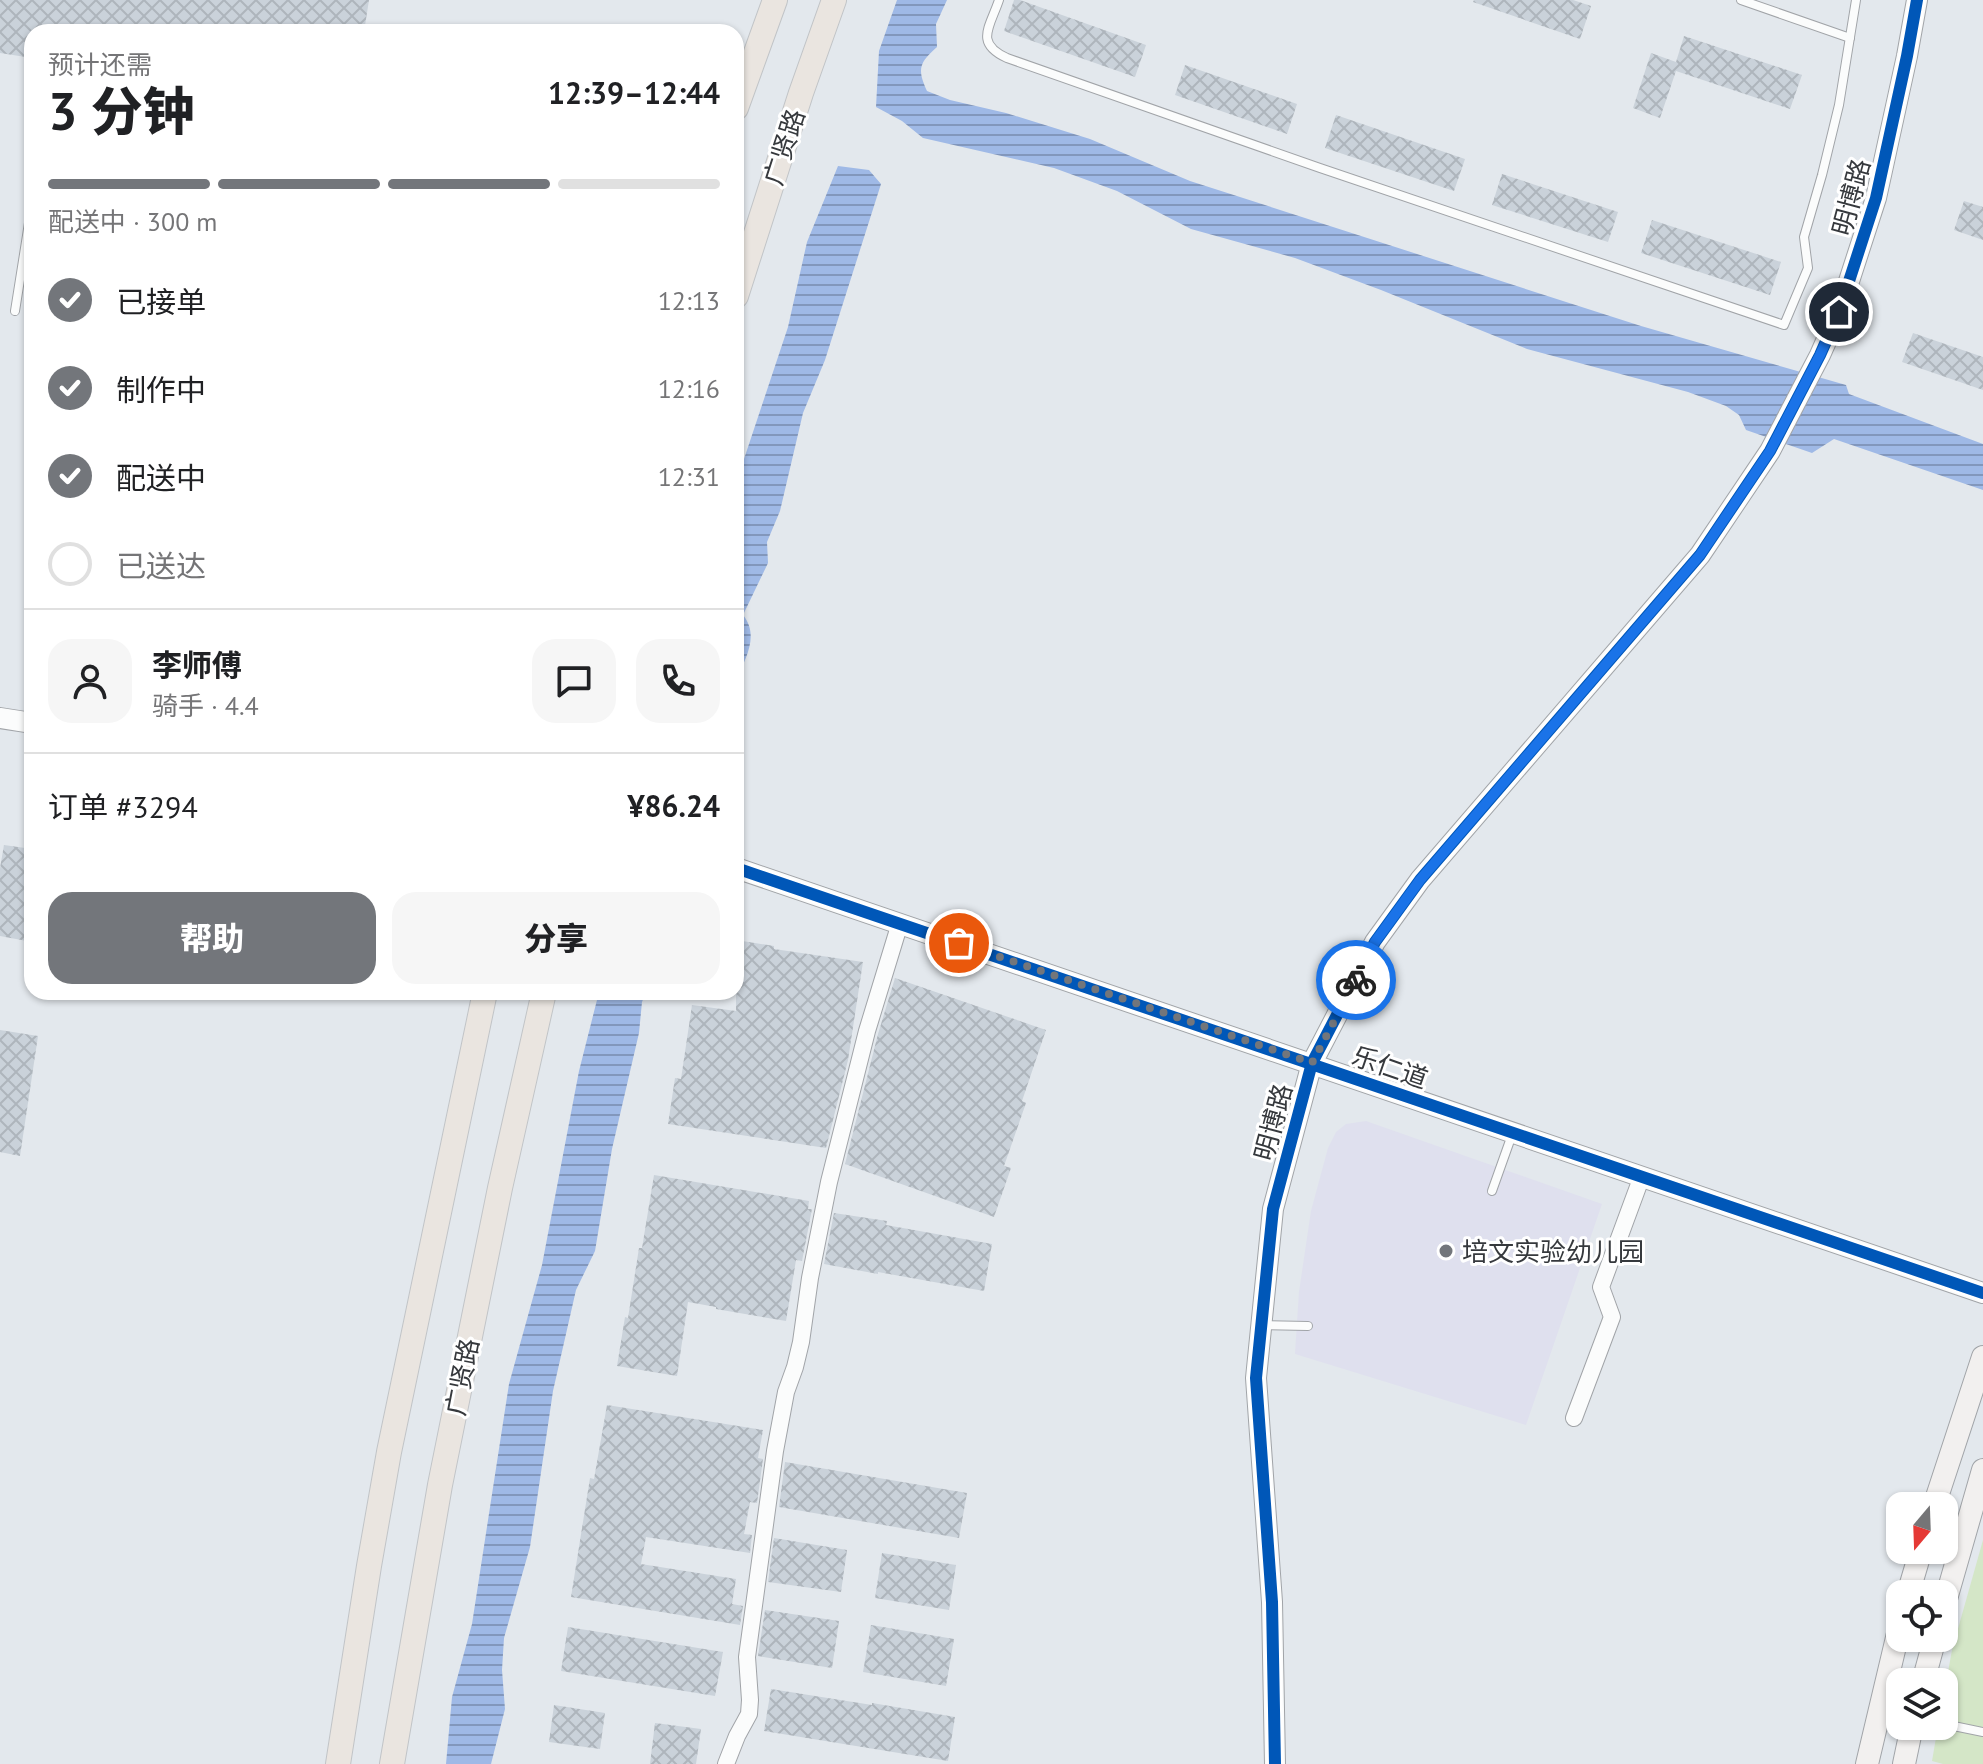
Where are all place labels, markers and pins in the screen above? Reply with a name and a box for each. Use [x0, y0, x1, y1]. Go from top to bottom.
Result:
pin [1805, 278, 1873, 346]
pin [925, 909, 993, 977]
place label: 培文实验幼儿园 [1462, 1235, 1644, 1268]
marker: 培文实验幼儿园 [1437, 1242, 1455, 1260]

